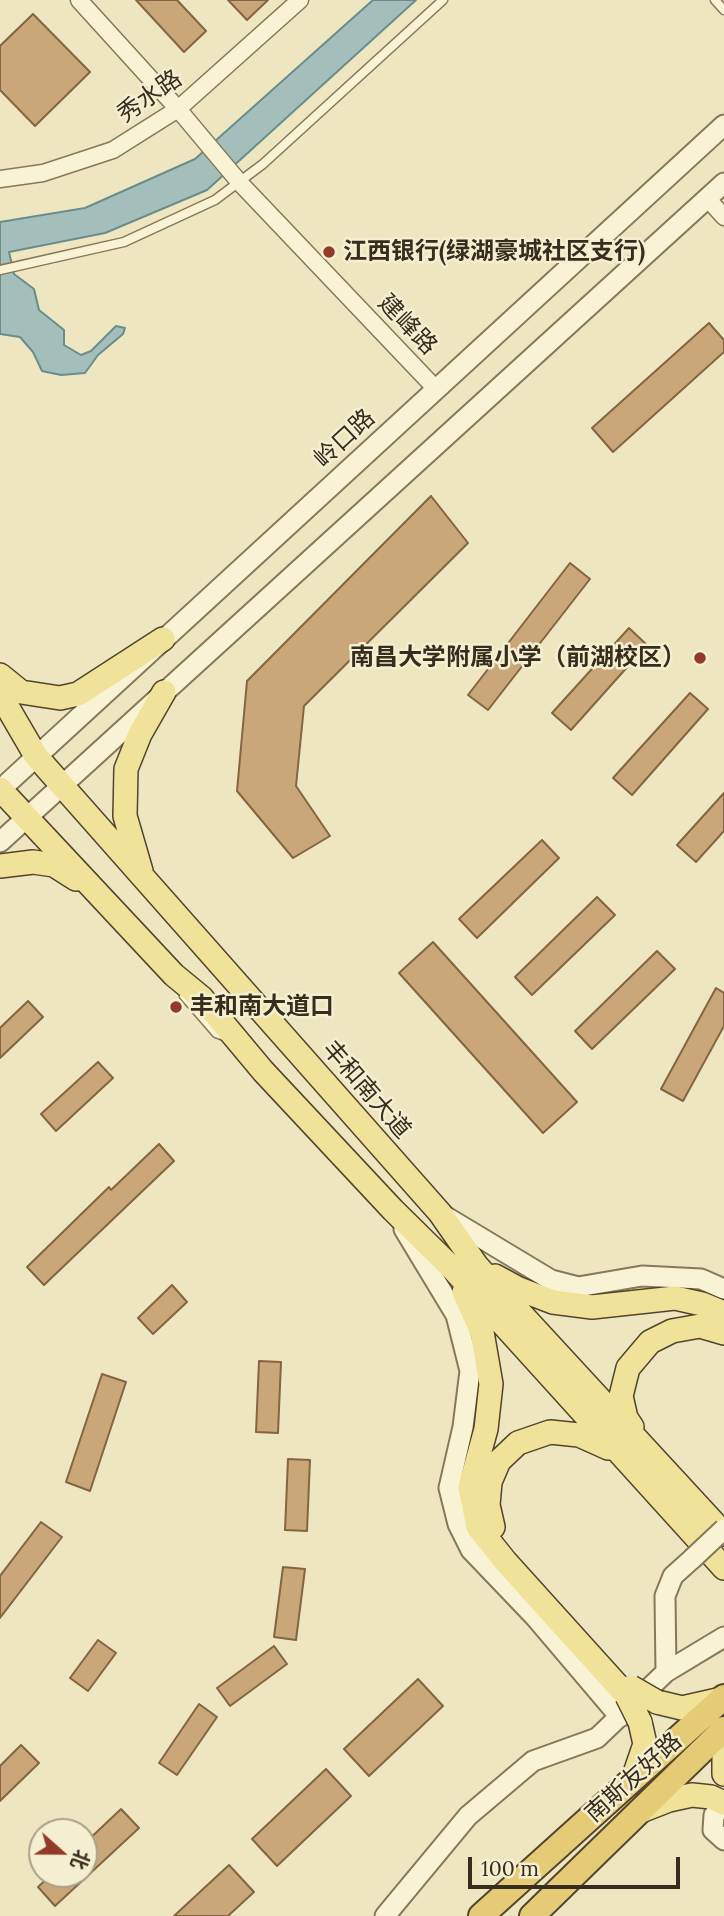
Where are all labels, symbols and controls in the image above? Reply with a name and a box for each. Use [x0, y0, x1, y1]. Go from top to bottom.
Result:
street label: 秀水路 [112, 65, 188, 129]
place label: 江西银行(绿湖豪城社区支行) [343, 238, 645, 266]
marker: 江西银行(绿湖豪城社区支行) [321, 244, 337, 260]
street label: 建峰路 [372, 289, 442, 361]
street label: 岭口路 [309, 404, 381, 474]
place label: 南昌大学附属小学（前湖校区） [350, 644, 686, 672]
marker: 南昌大学附属小学（前湖校区） [692, 650, 708, 666]
place label: 丰和南大道口 [190, 993, 334, 1021]
marker: 丰和南大道口 [168, 999, 184, 1015]
street label: 丰和南大道 [316, 1035, 416, 1145]
street label: 南斯友好路 [580, 1727, 688, 1829]
north arrow [28, 1818, 98, 1888]
scale bar [472, 1842, 684, 1886]
text: 北 [66, 1847, 95, 1873]
text: 100 m [481, 1855, 539, 1882]

